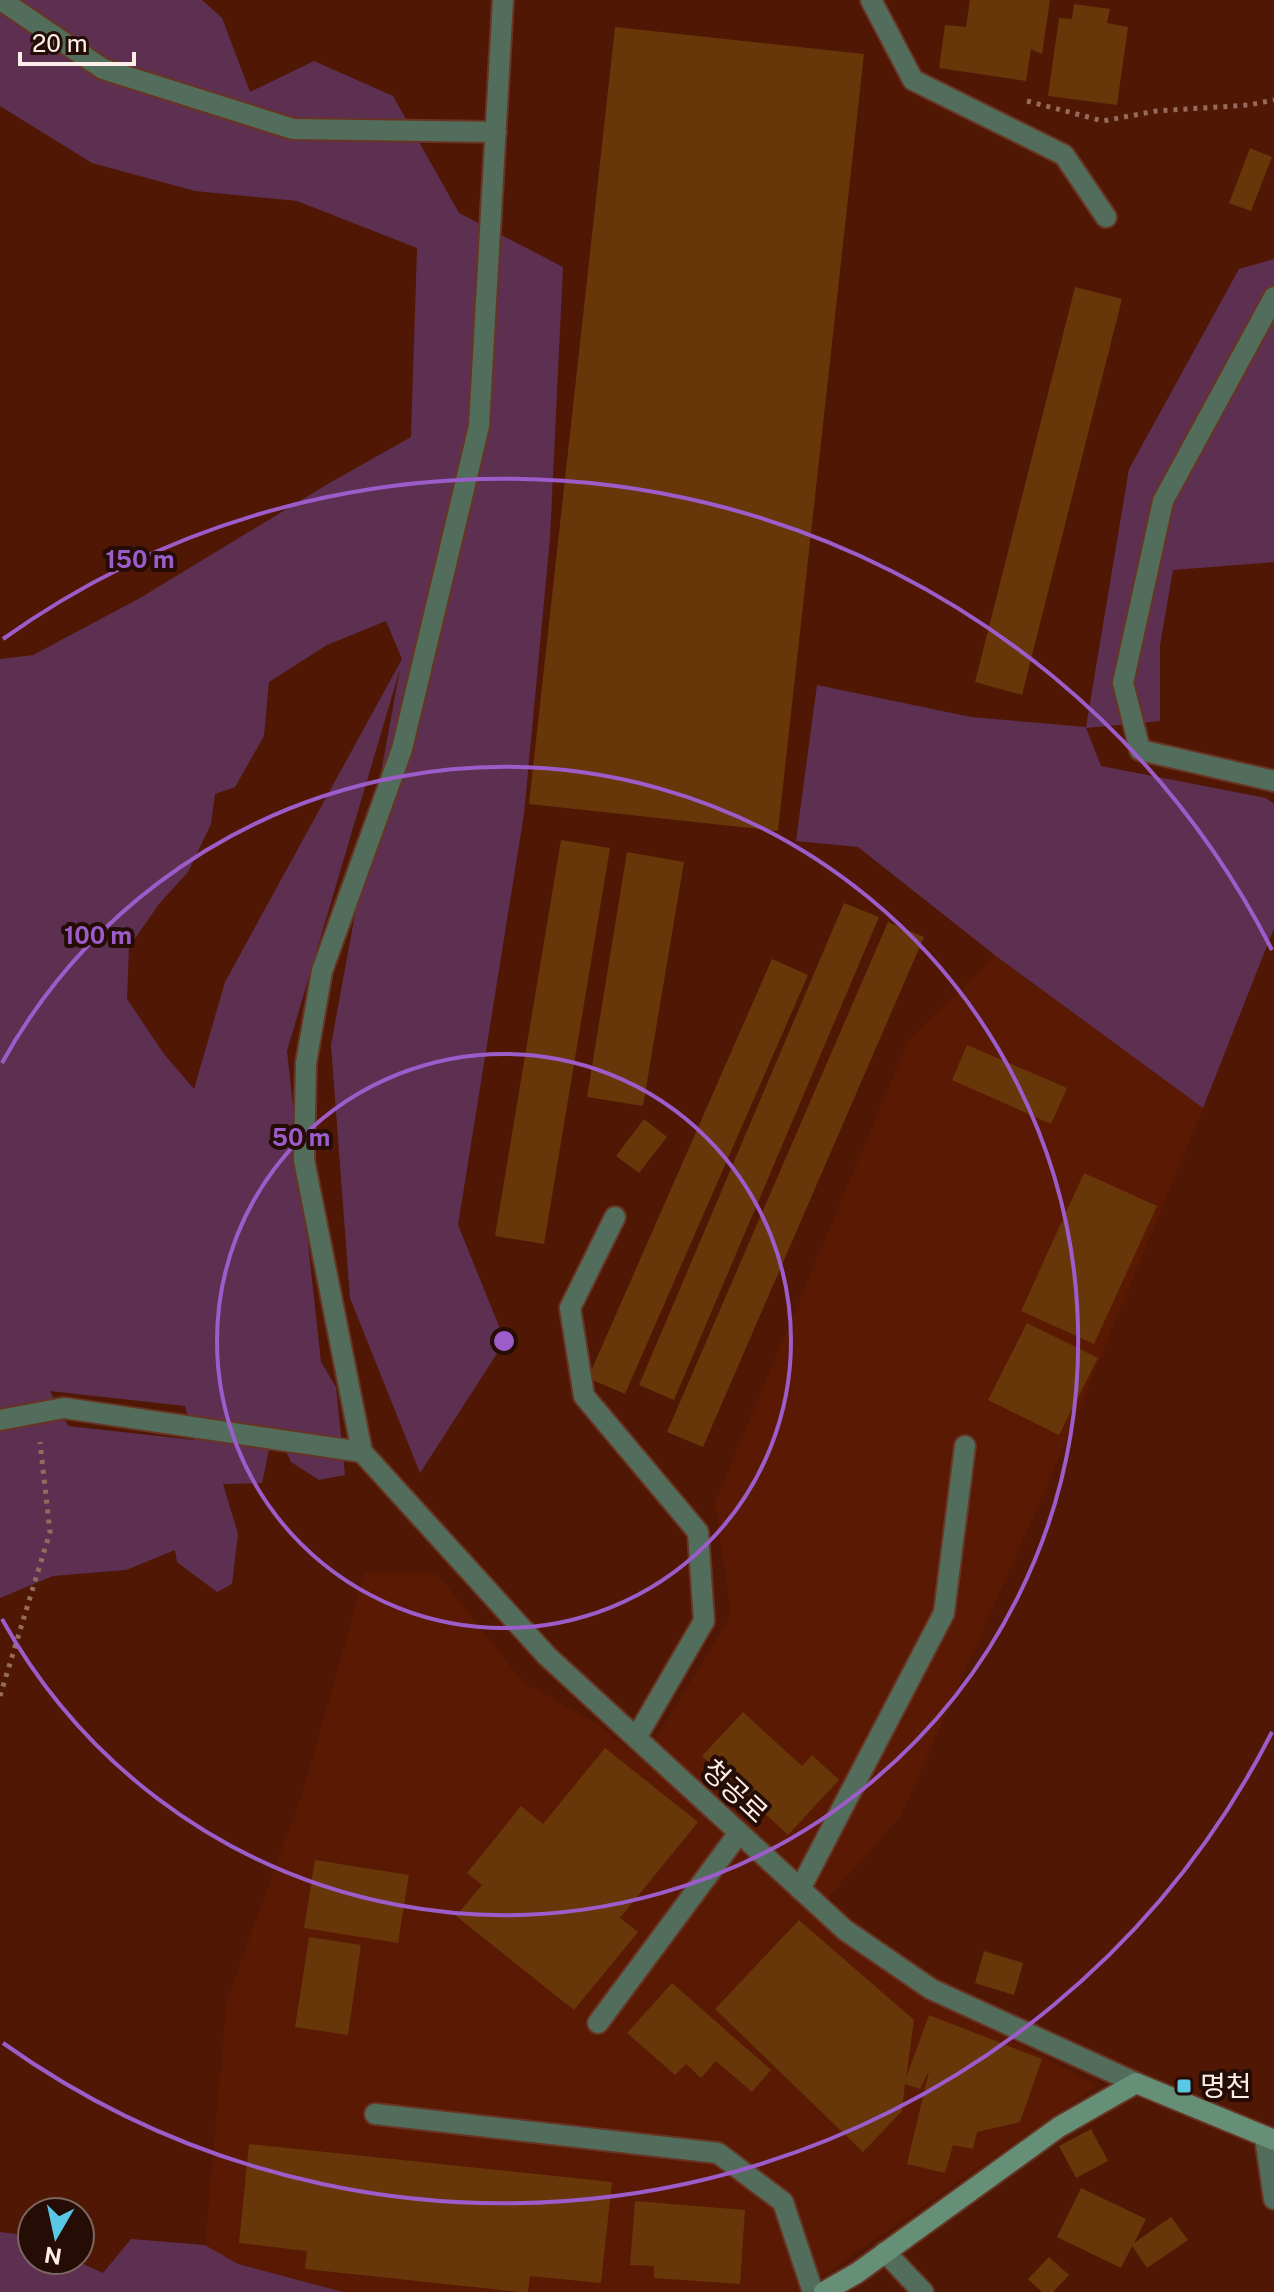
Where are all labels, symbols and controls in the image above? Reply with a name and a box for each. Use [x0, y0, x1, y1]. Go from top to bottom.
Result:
scale bar [20, 16, 134, 66]
text: 20 m [32, 29, 88, 57]
text: 150 m [106, 545, 174, 573]
text: 100 m [64, 921, 132, 949]
text: 50 m [272, 1123, 330, 1151]
centre of rings [490, 1327, 518, 1355]
street label: 청공로 [696, 1752, 775, 1829]
place label: 명천 [1200, 2069, 1252, 2102]
marker: 명천 [1175, 2077, 1193, 2095]
north arrow [16, 2196, 96, 2276]
text: N [42, 2242, 63, 2270]

